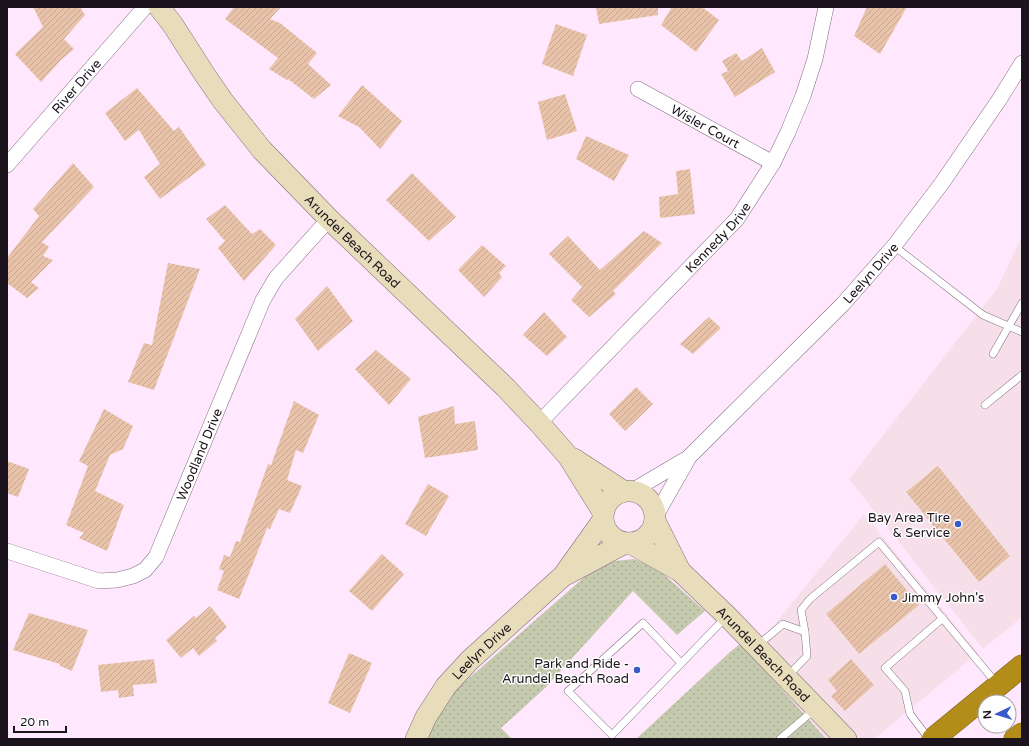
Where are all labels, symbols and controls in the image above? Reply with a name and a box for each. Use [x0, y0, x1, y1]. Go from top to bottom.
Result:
street label: River Drive [49, 56, 105, 117]
street label: Wisler Court [668, 102, 742, 152]
street label: Arundel Beach Road [301, 192, 403, 292]
street label: Kennedy Drive [682, 200, 755, 276]
street label: Leelyn Drive [840, 240, 902, 307]
street label: Woodland Drive [173, 406, 226, 503]
place label: Bay Area Tire & Service [868, 510, 950, 541]
marker: Bay Area Tire & Service [953, 519, 963, 529]
place label: Jimmy John's [902, 590, 984, 606]
marker: Jimmy John's [889, 592, 899, 602]
street label: Arundel Beach Road [713, 603, 813, 706]
street label: Leelyn Drive [449, 620, 515, 683]
place label: Park and Ride - Arundel Beach Road [502, 656, 629, 687]
marker: Park and Ride - Arundel Beach Road [632, 665, 642, 675]
north arrow [977, 694, 1017, 734]
scale bar [14, 708, 66, 734]
text: N [981, 710, 994, 720]
text: 20 m [20, 715, 49, 729]

